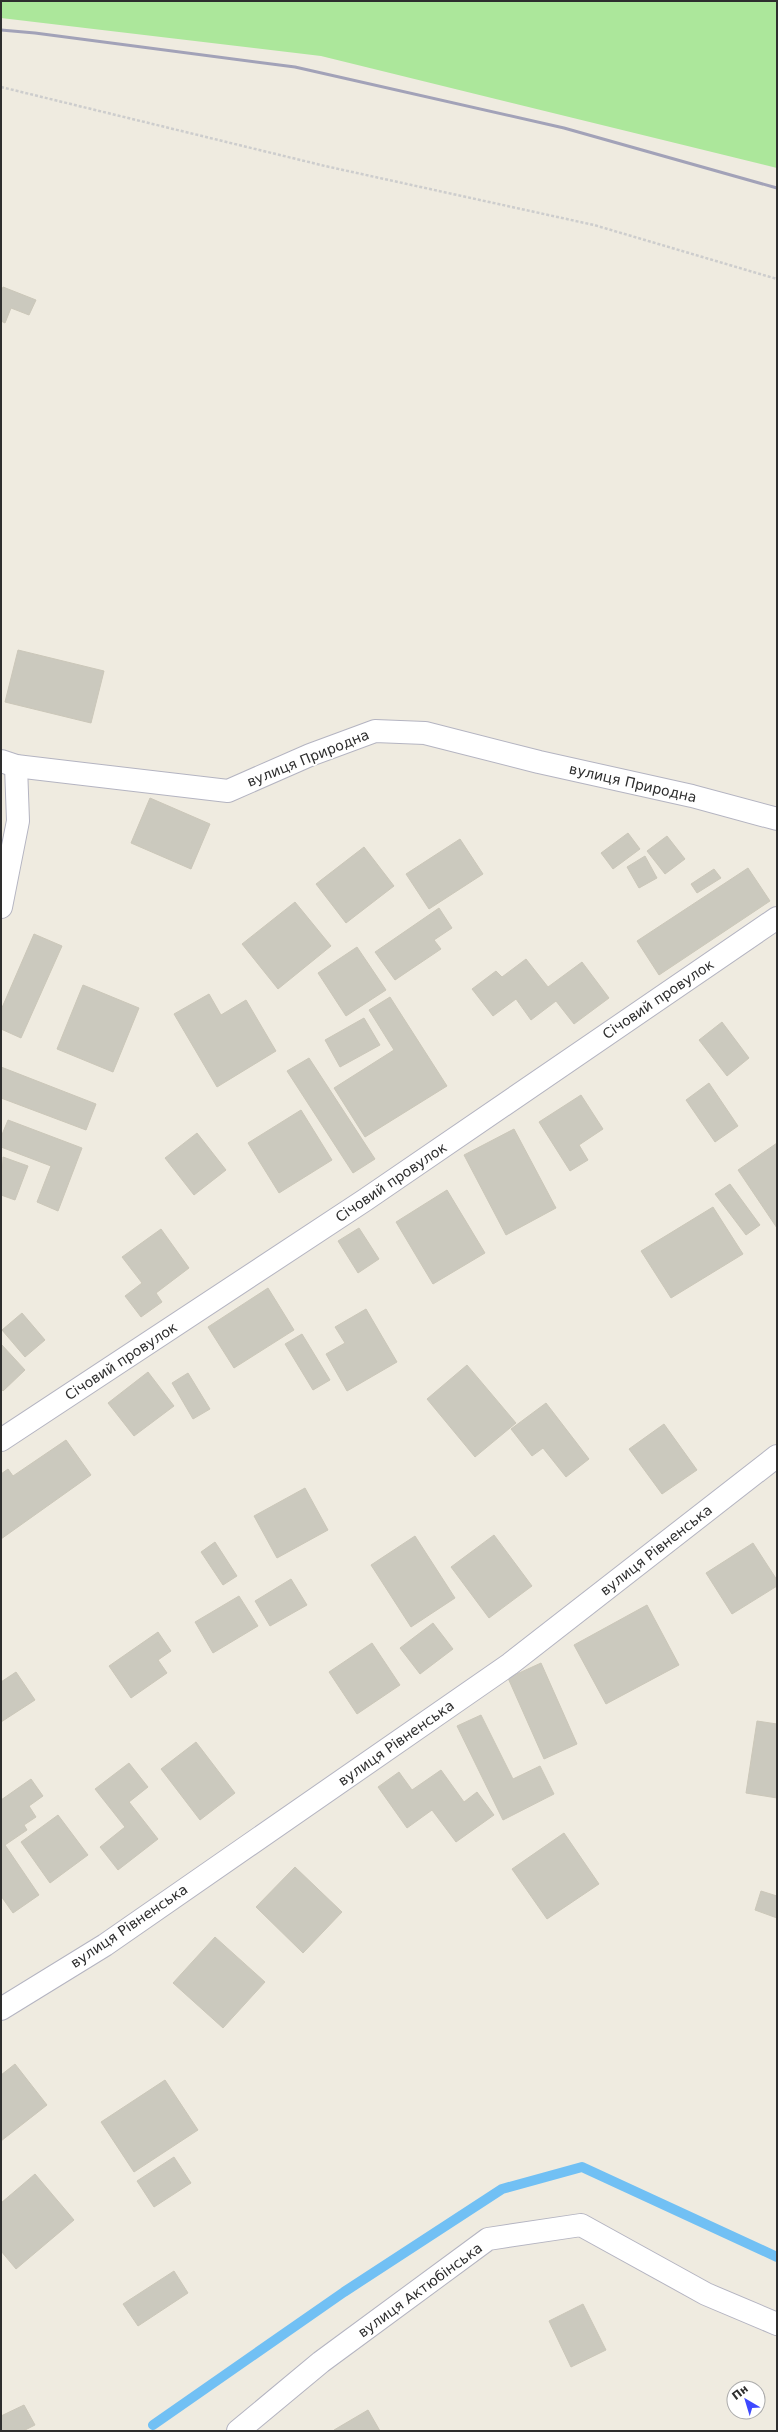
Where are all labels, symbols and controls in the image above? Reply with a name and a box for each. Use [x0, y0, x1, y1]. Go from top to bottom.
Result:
street label: вулиця Природна [245, 726, 371, 790]
street label: вулиця Природна [568, 761, 698, 805]
street label: Січовий провулок [599, 956, 717, 1042]
street label: Січовий провулок [332, 1139, 450, 1225]
street label: Січовий провулок [62, 1319, 180, 1403]
street label: вулиця Рівненська [597, 1501, 715, 1599]
street label: вулиця Рівненська [335, 1697, 457, 1789]
street label: вулиця Рівненська [68, 1881, 190, 1971]
street label: вулиця Актюбінська [355, 2240, 485, 2340]
north arrow [726, 2380, 766, 2420]
text: Пн [730, 2382, 751, 2403]

